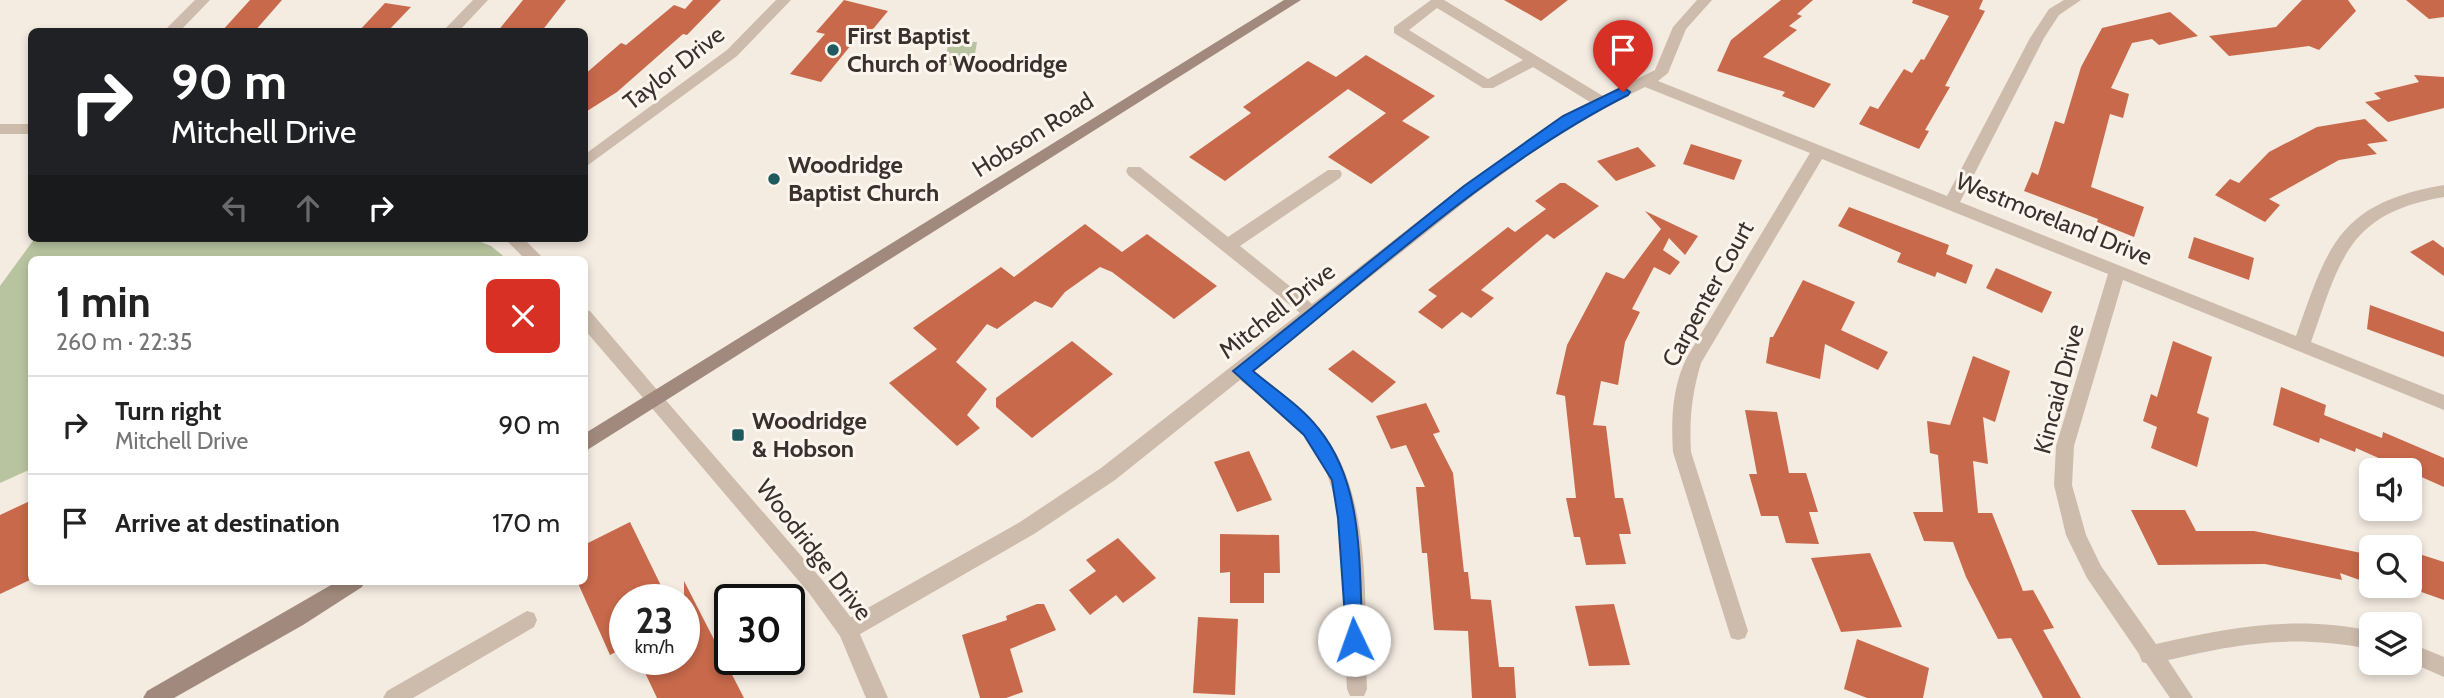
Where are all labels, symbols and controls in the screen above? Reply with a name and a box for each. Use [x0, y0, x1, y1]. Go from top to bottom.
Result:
street label: Taylor Drive [617, 19, 730, 116]
pin [1593, 20, 1653, 92]
place label: First Baptist Church of Woodridge [847, 21, 1067, 78]
icon: arrive [1604, 31, 1642, 69]
marker: First Baptist Church of Woodridge [825, 42, 841, 58]
text: 90 m [171, 52, 287, 111]
icon: right [56, 56, 147, 147]
street label: Hobson Road [967, 86, 1099, 183]
text: Mitchell Drive [171, 112, 356, 151]
place label: Woodridge Baptist Church [788, 150, 939, 207]
street label: Westmoreland Drive [1952, 166, 2157, 271]
marker: Woodridge Baptist Church [766, 171, 782, 187]
icon: left [216, 189, 254, 227]
icon: ahead [289, 189, 327, 227]
icon: right [362, 189, 400, 227]
street label: Carpenter Court [1656, 216, 1759, 372]
street label: Mitchell Drive [1213, 256, 1340, 365]
text: 1 min [56, 276, 151, 328]
button: close [486, 279, 560, 353]
street label: Kincaid Drive [2027, 321, 2090, 457]
text: 260 m · 22:35 [56, 328, 192, 356]
text: Turn right [115, 395, 221, 427]
icon: right [56, 406, 94, 444]
place label: Woodridge & Hobson [752, 406, 867, 463]
text: 90 m [498, 409, 560, 441]
text: Mitchell Drive [115, 427, 248, 455]
marker: Woodridge & Hobson [730, 427, 746, 443]
map controls [2359, 458, 2422, 675]
button: sound [2359, 458, 2422, 521]
street label: Woodridge Drive [750, 473, 878, 626]
icon: arrive [56, 504, 94, 542]
text: Arrive at destination [115, 507, 340, 539]
text: 170 m [492, 507, 560, 539]
button: search [2359, 535, 2422, 598]
speed limit sign: 30 [714, 584, 805, 675]
text: 23 [636, 599, 673, 642]
position arrow [1317, 603, 1391, 677]
button: layers [2359, 612, 2422, 675]
text: km/h [635, 636, 674, 658]

